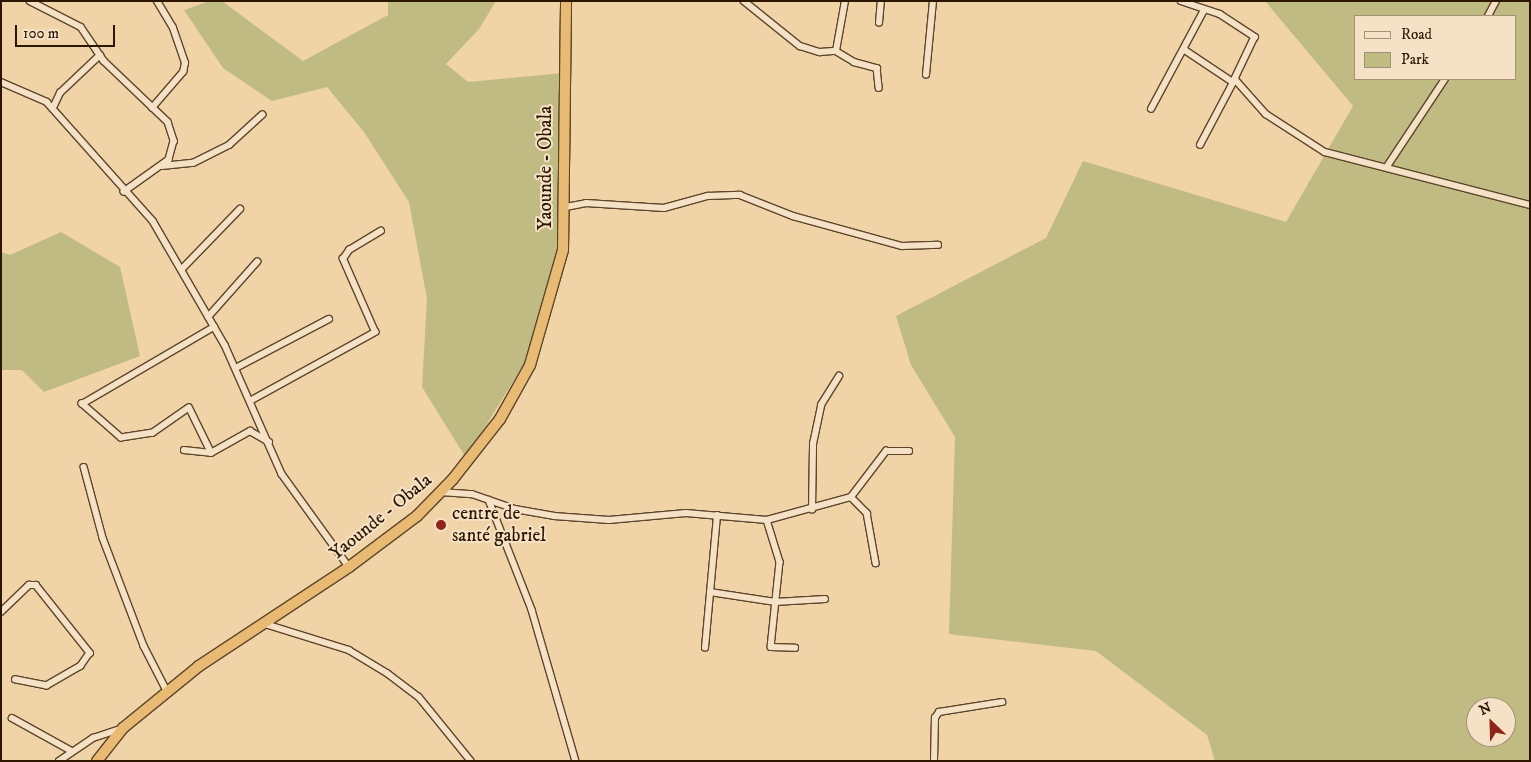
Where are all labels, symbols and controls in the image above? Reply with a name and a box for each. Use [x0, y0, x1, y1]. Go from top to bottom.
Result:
scale bar [18, 15, 118, 47]
legend [1354, 15, 1516, 80]
text: 100 m [23, 24, 59, 43]
text: Road [1401, 25, 1432, 44]
text: Park [1401, 50, 1429, 69]
street label: Yaounde - Obala [535, 106, 557, 230]
street label: Yaounde - Obala [325, 469, 437, 565]
place label: centre de santé gabriel [452, 503, 546, 547]
marker: centre de santé gabriel [434, 518, 448, 532]
north arrow [1466, 697, 1516, 747]
text: N [1476, 699, 1494, 720]

